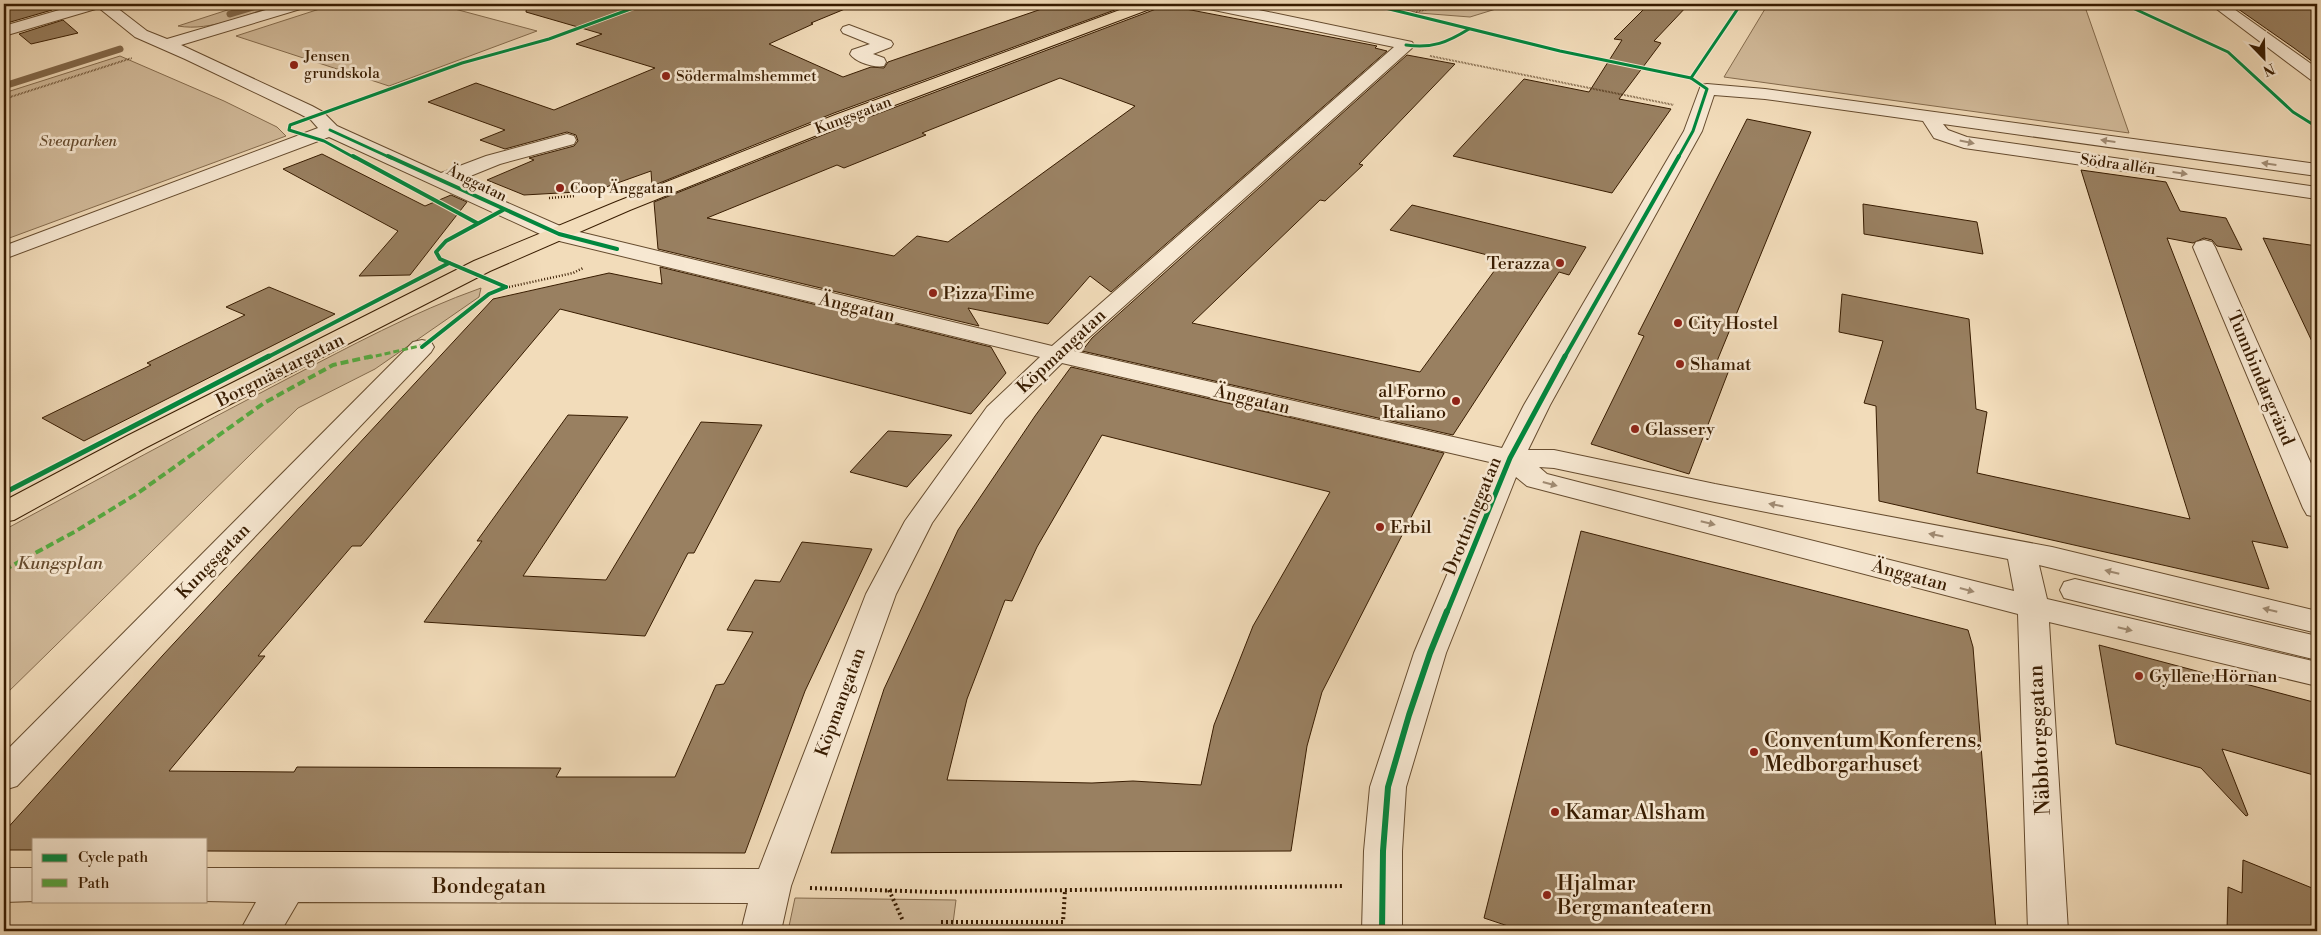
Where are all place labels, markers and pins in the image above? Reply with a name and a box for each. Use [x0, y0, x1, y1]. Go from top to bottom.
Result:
place label: Jensen grundskola [303, 47, 380, 83]
marker: Jensen grundskola [288, 59, 300, 71]
place label: Södermalmshemmet [676, 67, 817, 86]
marker: Södermalmshemmet [660, 70, 672, 82]
place label: Coop Änggatan [570, 179, 673, 198]
marker: Coop Änggatan [554, 182, 566, 194]
place label: Terazza [1487, 252, 1551, 275]
marker: Terazza [1554, 257, 1566, 269]
place label: Pizza Time [943, 282, 1035, 305]
marker: Pizza Time [927, 287, 939, 299]
place label: City Hostel [1688, 312, 1779, 335]
marker: City Hostel [1672, 317, 1684, 329]
place label: Shamat [1690, 353, 1752, 376]
marker: Shamat [1674, 358, 1686, 370]
place label: al Forno Italiano [1378, 380, 1446, 424]
marker: al Forno Italiano [1450, 395, 1462, 407]
place label: Glassery [1645, 418, 1715, 441]
marker: Glassery [1629, 423, 1641, 435]
place label: Erbil [1390, 516, 1432, 539]
marker: Erbil [1374, 521, 1386, 533]
place label: Gyllene Hörnan [2149, 665, 2278, 688]
marker: Gyllene Hörnan [2133, 670, 2145, 682]
place label: Conventum Konferens, Medborgarhuset [1764, 728, 1981, 778]
marker: Conventum Konferens, Medborgarhuset [1748, 746, 1760, 758]
place label: Kamar Alsham [1565, 800, 1706, 826]
marker: Kamar Alsham [1549, 806, 1561, 818]
place label: Hjalmar Bergmanteatern [1556, 871, 1712, 921]
marker: Hjalmar Bergmanteatern [1541, 889, 1553, 901]

